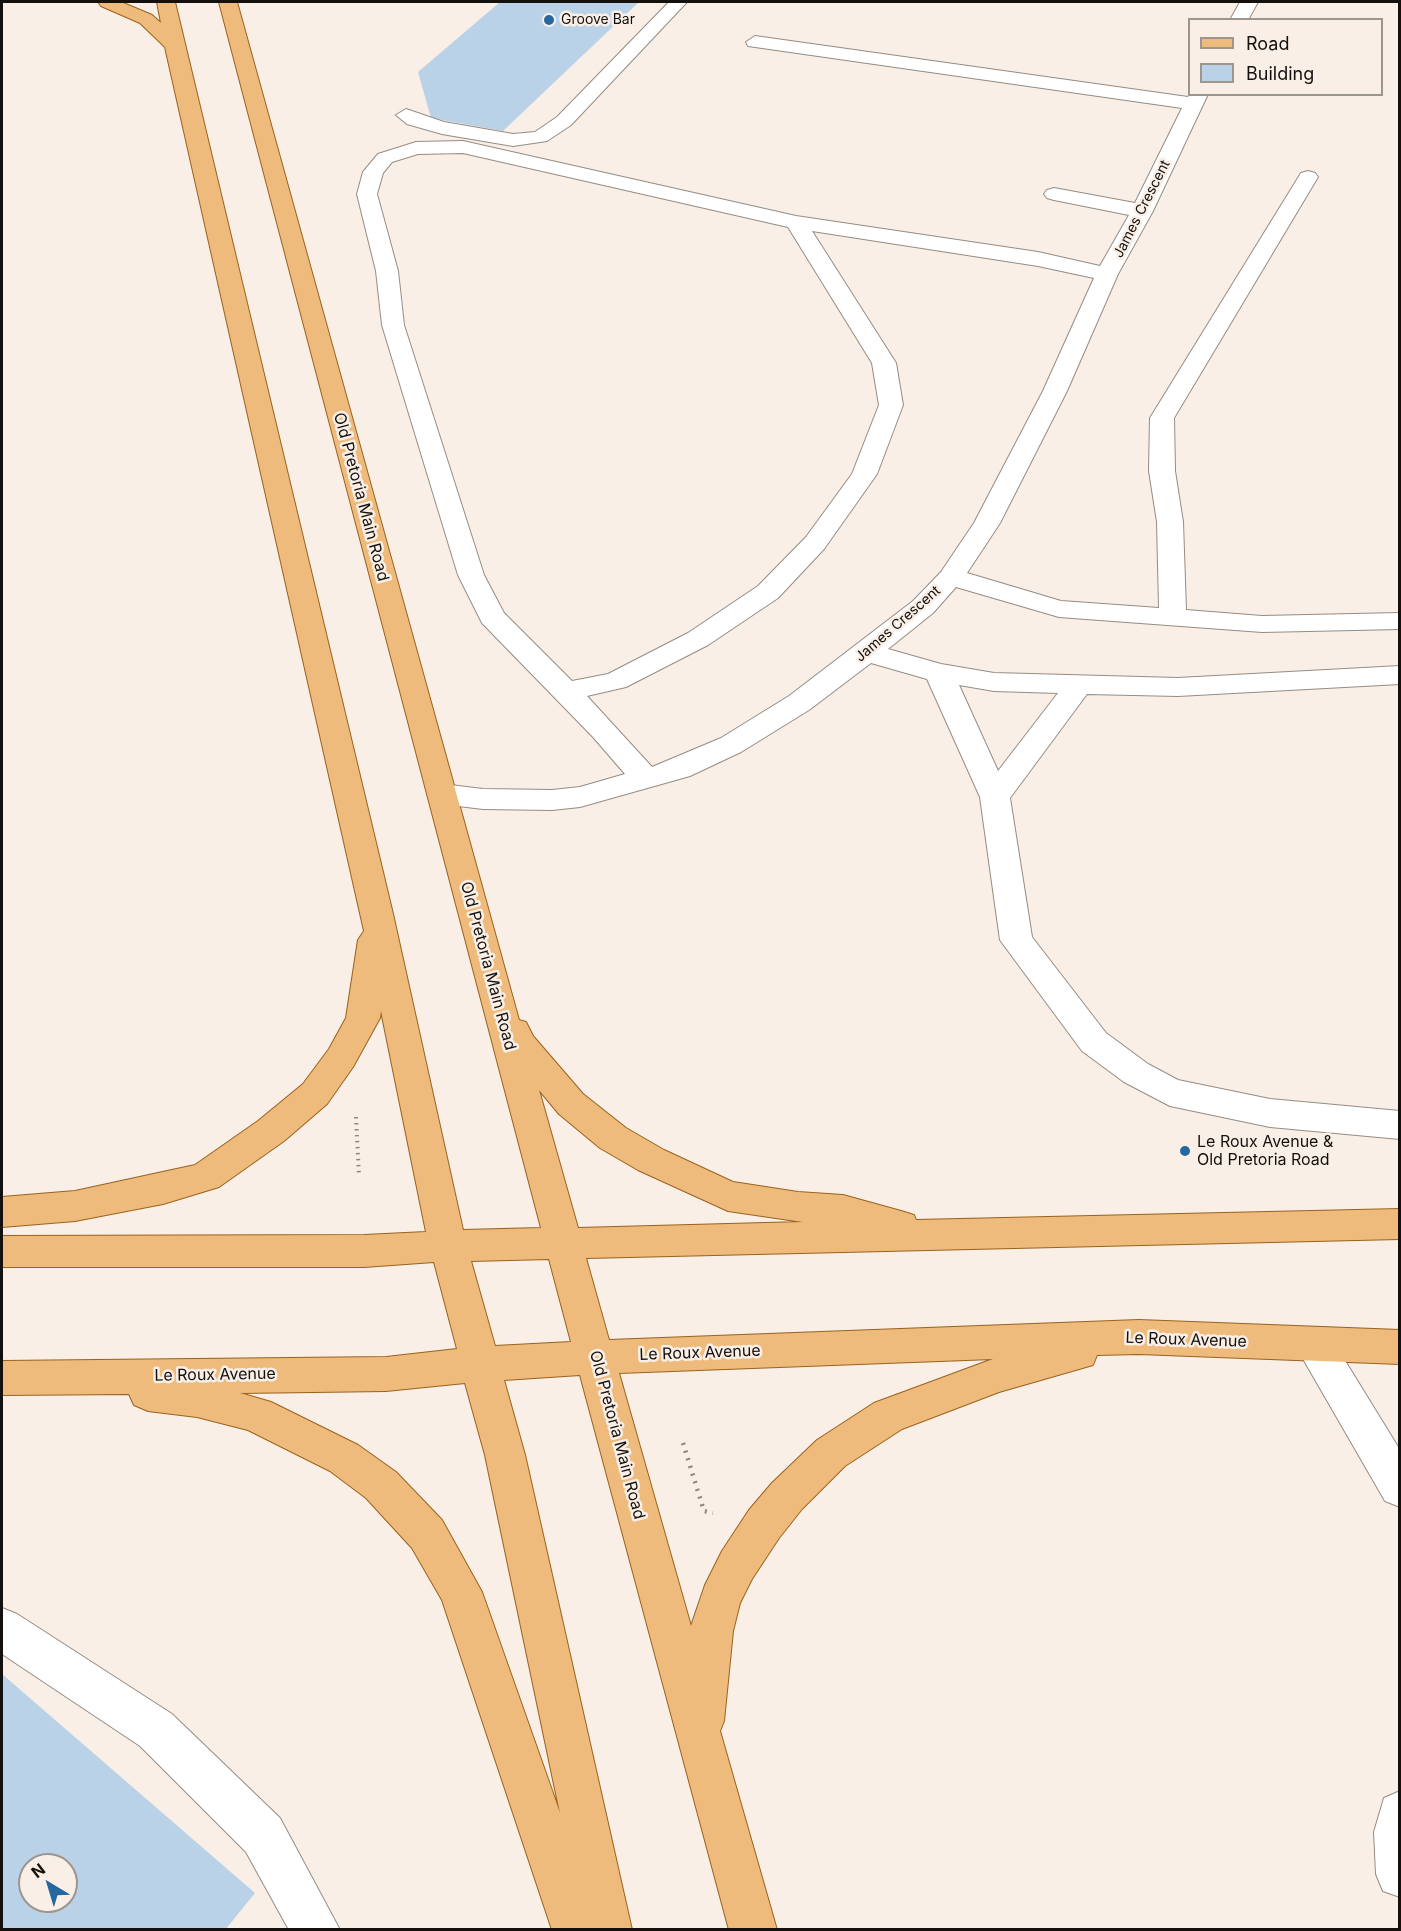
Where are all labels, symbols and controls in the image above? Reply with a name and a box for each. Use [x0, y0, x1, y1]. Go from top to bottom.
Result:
place label: Groove Bar [561, 12, 635, 28]
marker: Groove Bar [542, 13, 556, 27]
legend [1188, 18, 1383, 96]
text: Road [1246, 33, 1289, 54]
text: Building [1246, 63, 1314, 84]
street label: James Crescent [1110, 157, 1174, 261]
street label: Old Pretoria Main Road [329, 411, 393, 583]
street label: James Crescent [852, 582, 944, 666]
street label: Old Pretoria Main Road [456, 880, 520, 1052]
place label: Le Roux Avenue & Old Pretoria Road [1197, 1132, 1333, 1170]
marker: Le Roux Avenue & Old Pretoria Road [1178, 1144, 1192, 1158]
street label: Le Roux Avenue [1125, 1328, 1247, 1352]
street label: Le Roux Avenue [639, 1341, 761, 1365]
street label: Old Pretoria Main Road [585, 1349, 649, 1521]
street label: Le Roux Avenue [154, 1364, 276, 1386]
north arrow [18, 1853, 78, 1913]
text: N [27, 1859, 49, 1882]

